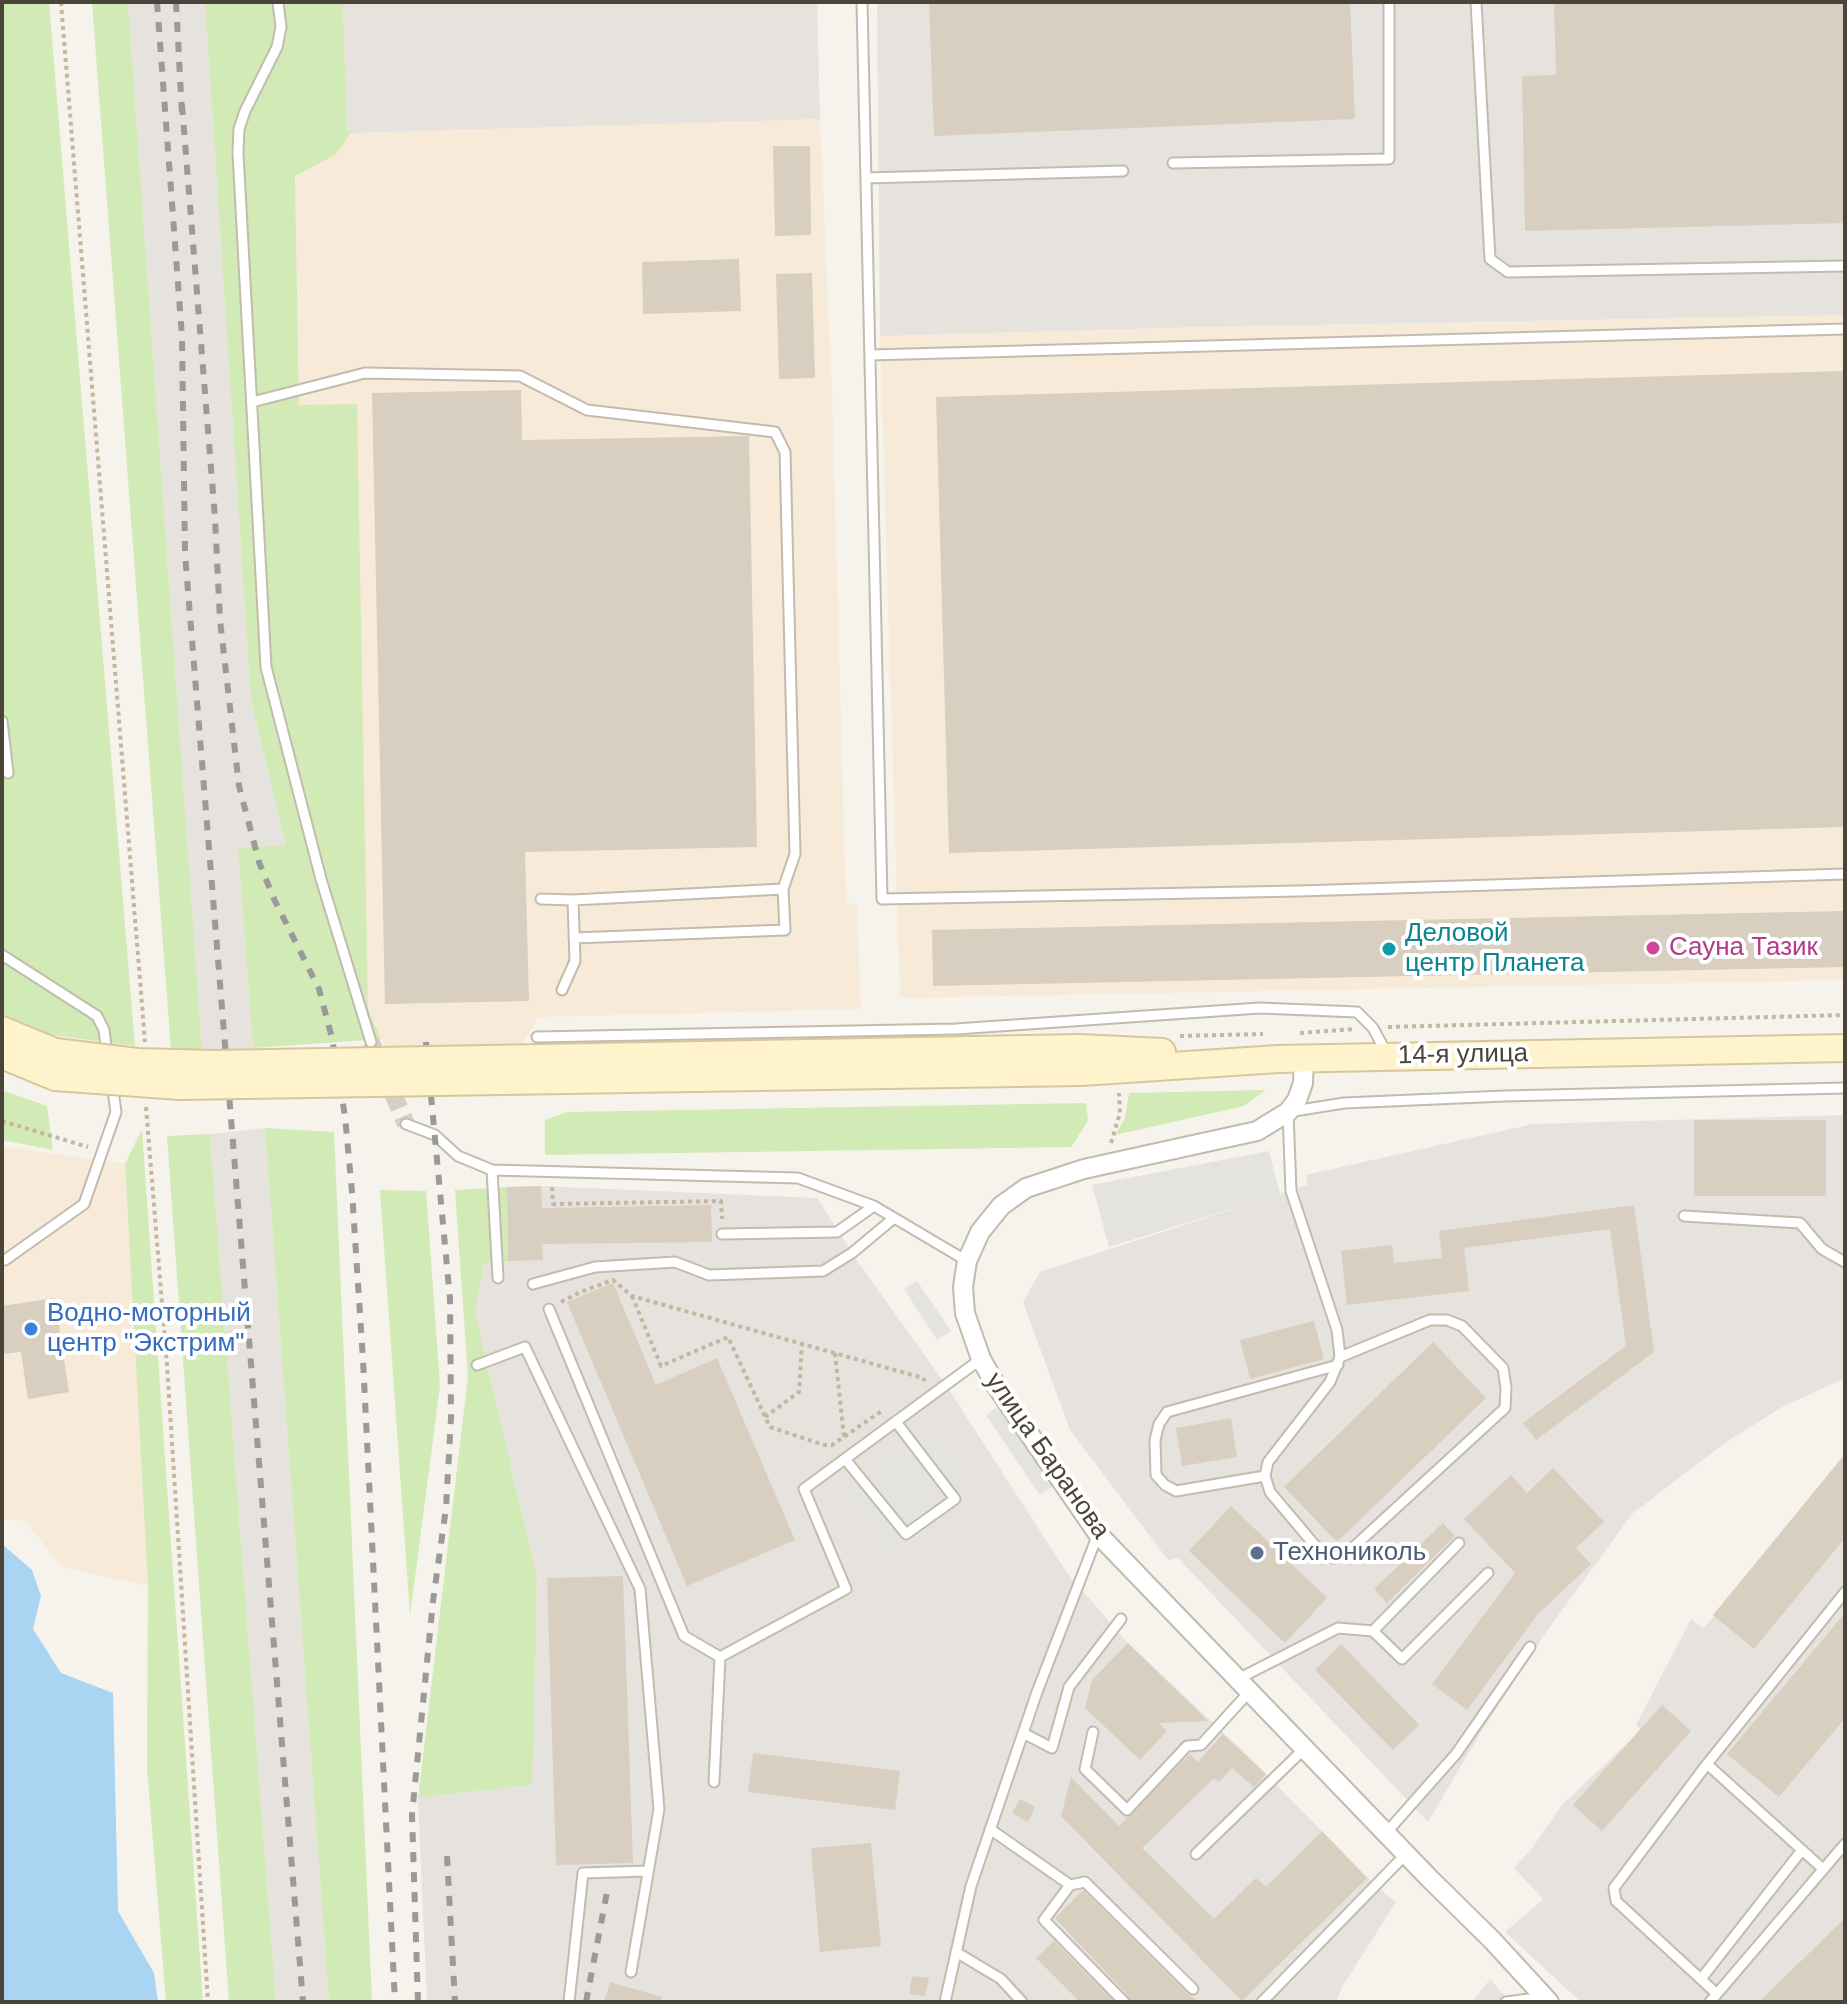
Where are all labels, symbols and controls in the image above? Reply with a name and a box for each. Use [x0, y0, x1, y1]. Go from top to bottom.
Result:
place label: Деловой центр Планета [1405, 918, 1584, 980]
place label: Сауна Тазик [1669, 932, 1818, 964]
marker: Сауна Тазик [1644, 939, 1662, 957]
marker: Деловой центр Планета [1380, 940, 1398, 958]
street label: 14-я улица [1398, 1038, 1528, 1072]
place label: Водно-моторный центр "Экстрим" [47, 1298, 251, 1360]
marker: Водно-моторный центр "Экстрим" [22, 1320, 40, 1338]
street label: улица Баранова [978, 1367, 1116, 1545]
place label: Технониколь [1273, 1537, 1426, 1569]
marker: Технониколь [1248, 1544, 1266, 1562]

